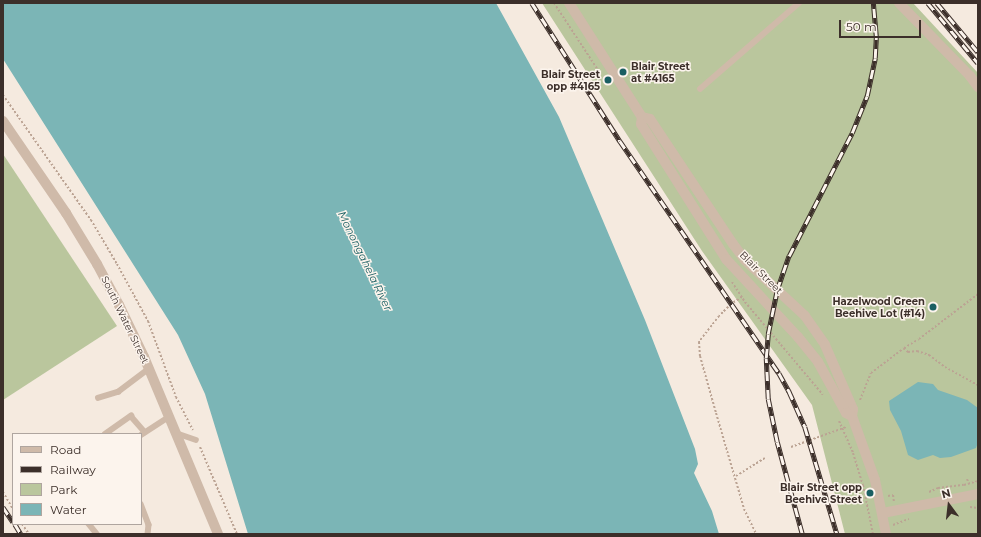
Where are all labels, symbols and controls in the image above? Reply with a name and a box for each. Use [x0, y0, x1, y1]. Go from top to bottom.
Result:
scale bar [841, 12, 923, 38]
text: 50 m [846, 19, 877, 34]
place label: Blair Street at #4165 [631, 60, 690, 84]
marker: Blair Street at #4165 [618, 67, 628, 77]
place label: Blair Street opp #4165 [541, 68, 600, 92]
marker: Blair Street opp #4165 [603, 75, 613, 85]
water label: Monongahela River [335, 209, 395, 313]
street label: Blair Street [737, 249, 785, 297]
street label: South Water Street [99, 274, 151, 366]
place label: Hazelwood Green Beehive Lot (#14) [833, 295, 925, 318]
marker: Hazelwood Green Beehive Lot (#14) [928, 302, 938, 312]
legend [12, 433, 142, 525]
text: Road [50, 442, 81, 457]
text: Railway [50, 462, 96, 477]
place label: Blair Street opp Beehive Street [780, 481, 862, 504]
text: Park [50, 482, 77, 497]
north arrow [929, 485, 969, 525]
text: N [940, 485, 952, 501]
marker: Blair Street opp Beehive Street [865, 488, 875, 498]
text: Water [50, 502, 86, 517]

